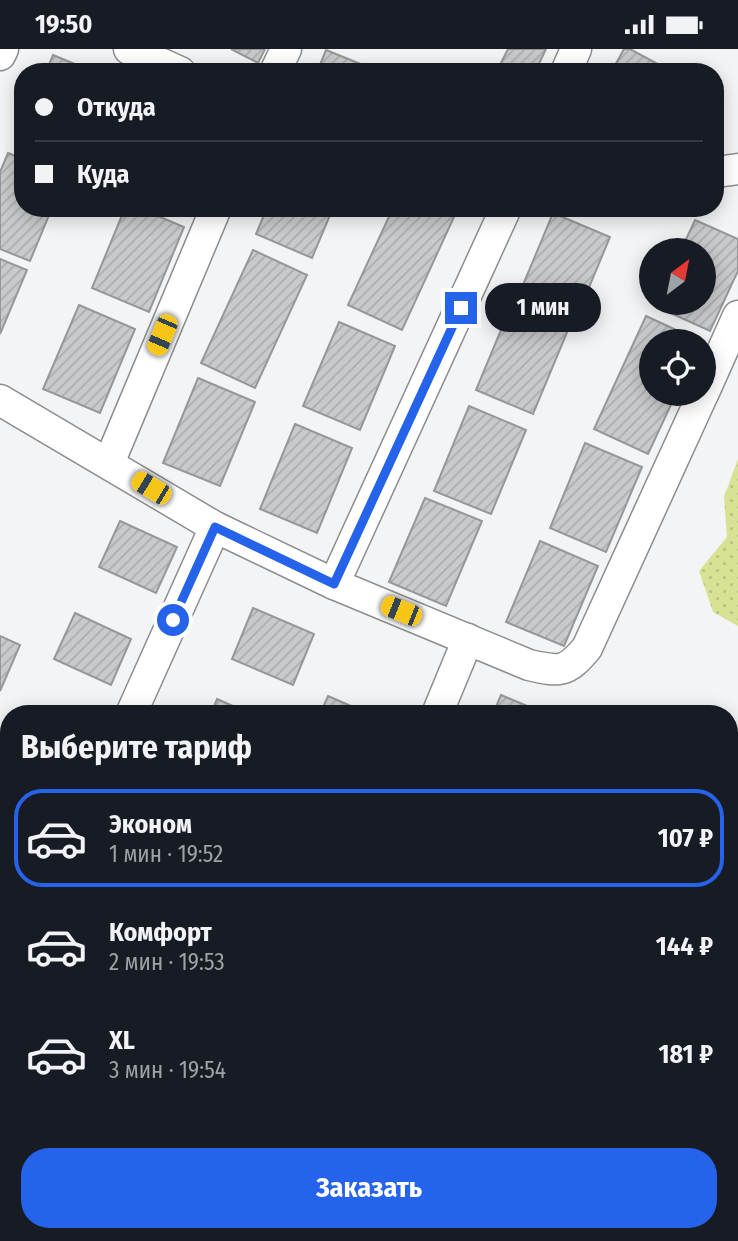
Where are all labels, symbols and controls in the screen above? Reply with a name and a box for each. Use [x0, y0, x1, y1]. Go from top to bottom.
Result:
text: 19:50 [35, 9, 93, 40]
text: Откуда [77, 92, 156, 123]
text: Куда [77, 159, 130, 190]
north arrow [639, 238, 716, 315]
map controls [639, 238, 716, 406]
callout: 1 мин [486, 283, 601, 333]
route end [445, 292, 477, 324]
text: 1 мин [516, 293, 570, 321]
car [145, 312, 180, 358]
button: locate [639, 329, 716, 406]
car [128, 468, 175, 508]
car [378, 593, 425, 629]
route start [157, 604, 189, 636]
text: Выберите тариф [21, 728, 252, 766]
icon: car [25, 807, 88, 870]
text: Эконом [109, 809, 192, 840]
text: 107 ₽ [658, 823, 713, 854]
text: 1 мин · 19:52 [109, 840, 223, 868]
icon: car [25, 915, 88, 978]
text: Комфорт [109, 917, 212, 948]
text: 144 ₽ [656, 931, 713, 962]
text: 2 мин · 19:53 [109, 948, 225, 976]
icon: car [25, 1023, 88, 1086]
text: XL [109, 1025, 135, 1056]
text: 181 ₽ [658, 1039, 713, 1070]
text: 3 мин · 19:54 [109, 1056, 226, 1084]
button: Заказать [21, 1148, 717, 1228]

